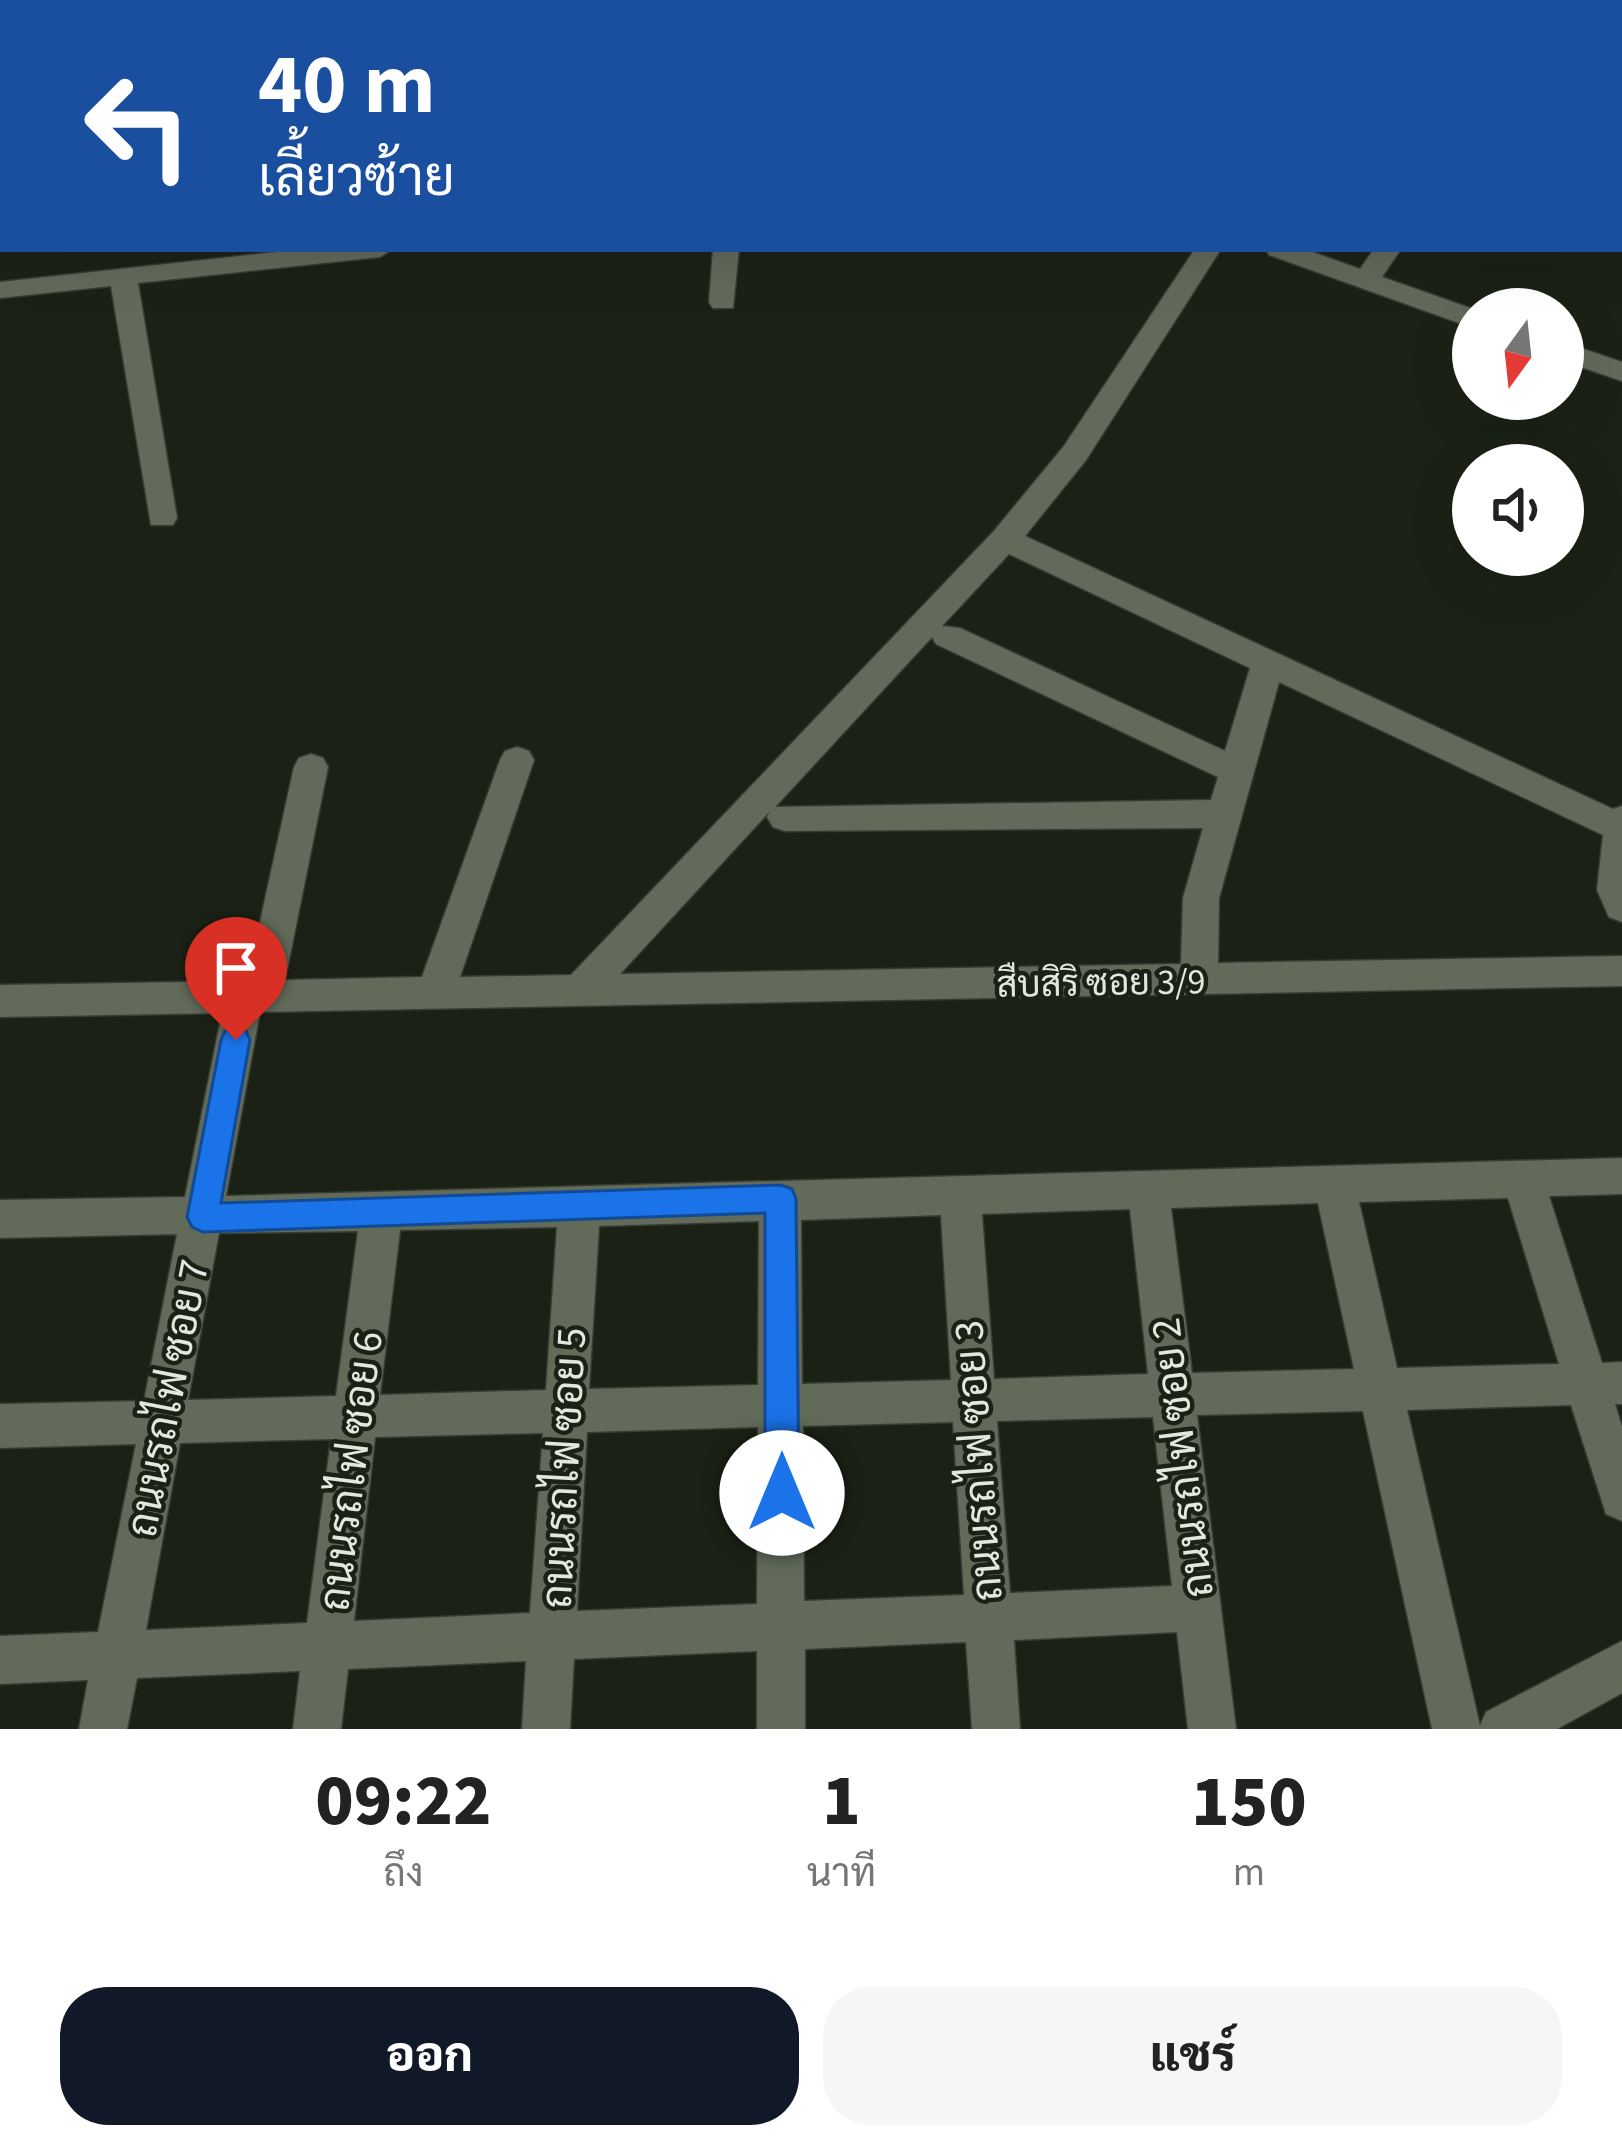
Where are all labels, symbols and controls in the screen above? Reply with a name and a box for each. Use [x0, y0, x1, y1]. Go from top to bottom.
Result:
text: 40 m [258, 26, 436, 146]
icon: left [60, 48, 216, 204]
text: เลี้ยวซ้าย [258, 140, 455, 217]
north arrow [1452, 288, 1584, 420]
map controls [1452, 288, 1584, 576]
button: sound [1452, 444, 1584, 576]
pin [185, 917, 287, 1040]
icon: arrive [203, 935, 269, 1001]
street label: สืบสิริ ซอย 3/9 [996, 956, 1206, 1011]
street label: ถนนรถไฟ ซอย 7 [113, 1255, 225, 1542]
street label: ถนนรถไฟ ซอย 2 [1136, 1314, 1230, 1601]
street label: ถนนรถไฟ ซอย 3 [939, 1318, 1019, 1603]
street label: ถนนรถไฟ ซอย 5 [528, 1326, 602, 1610]
street label: ถนนรถไฟ ซอย 6 [305, 1328, 399, 1615]
position arrow [719, 1430, 845, 1556]
text: 09:22 [315, 1750, 491, 1853]
text: 1 [822, 1750, 861, 1853]
text: 150 [1191, 1751, 1307, 1854]
text: m [1233, 1845, 1265, 1901]
text: ถึง [383, 1846, 424, 1902]
text: นาที [807, 1846, 876, 1902]
button: ออก [60, 1987, 799, 2125]
button: แชร์ [823, 1987, 1562, 2125]

